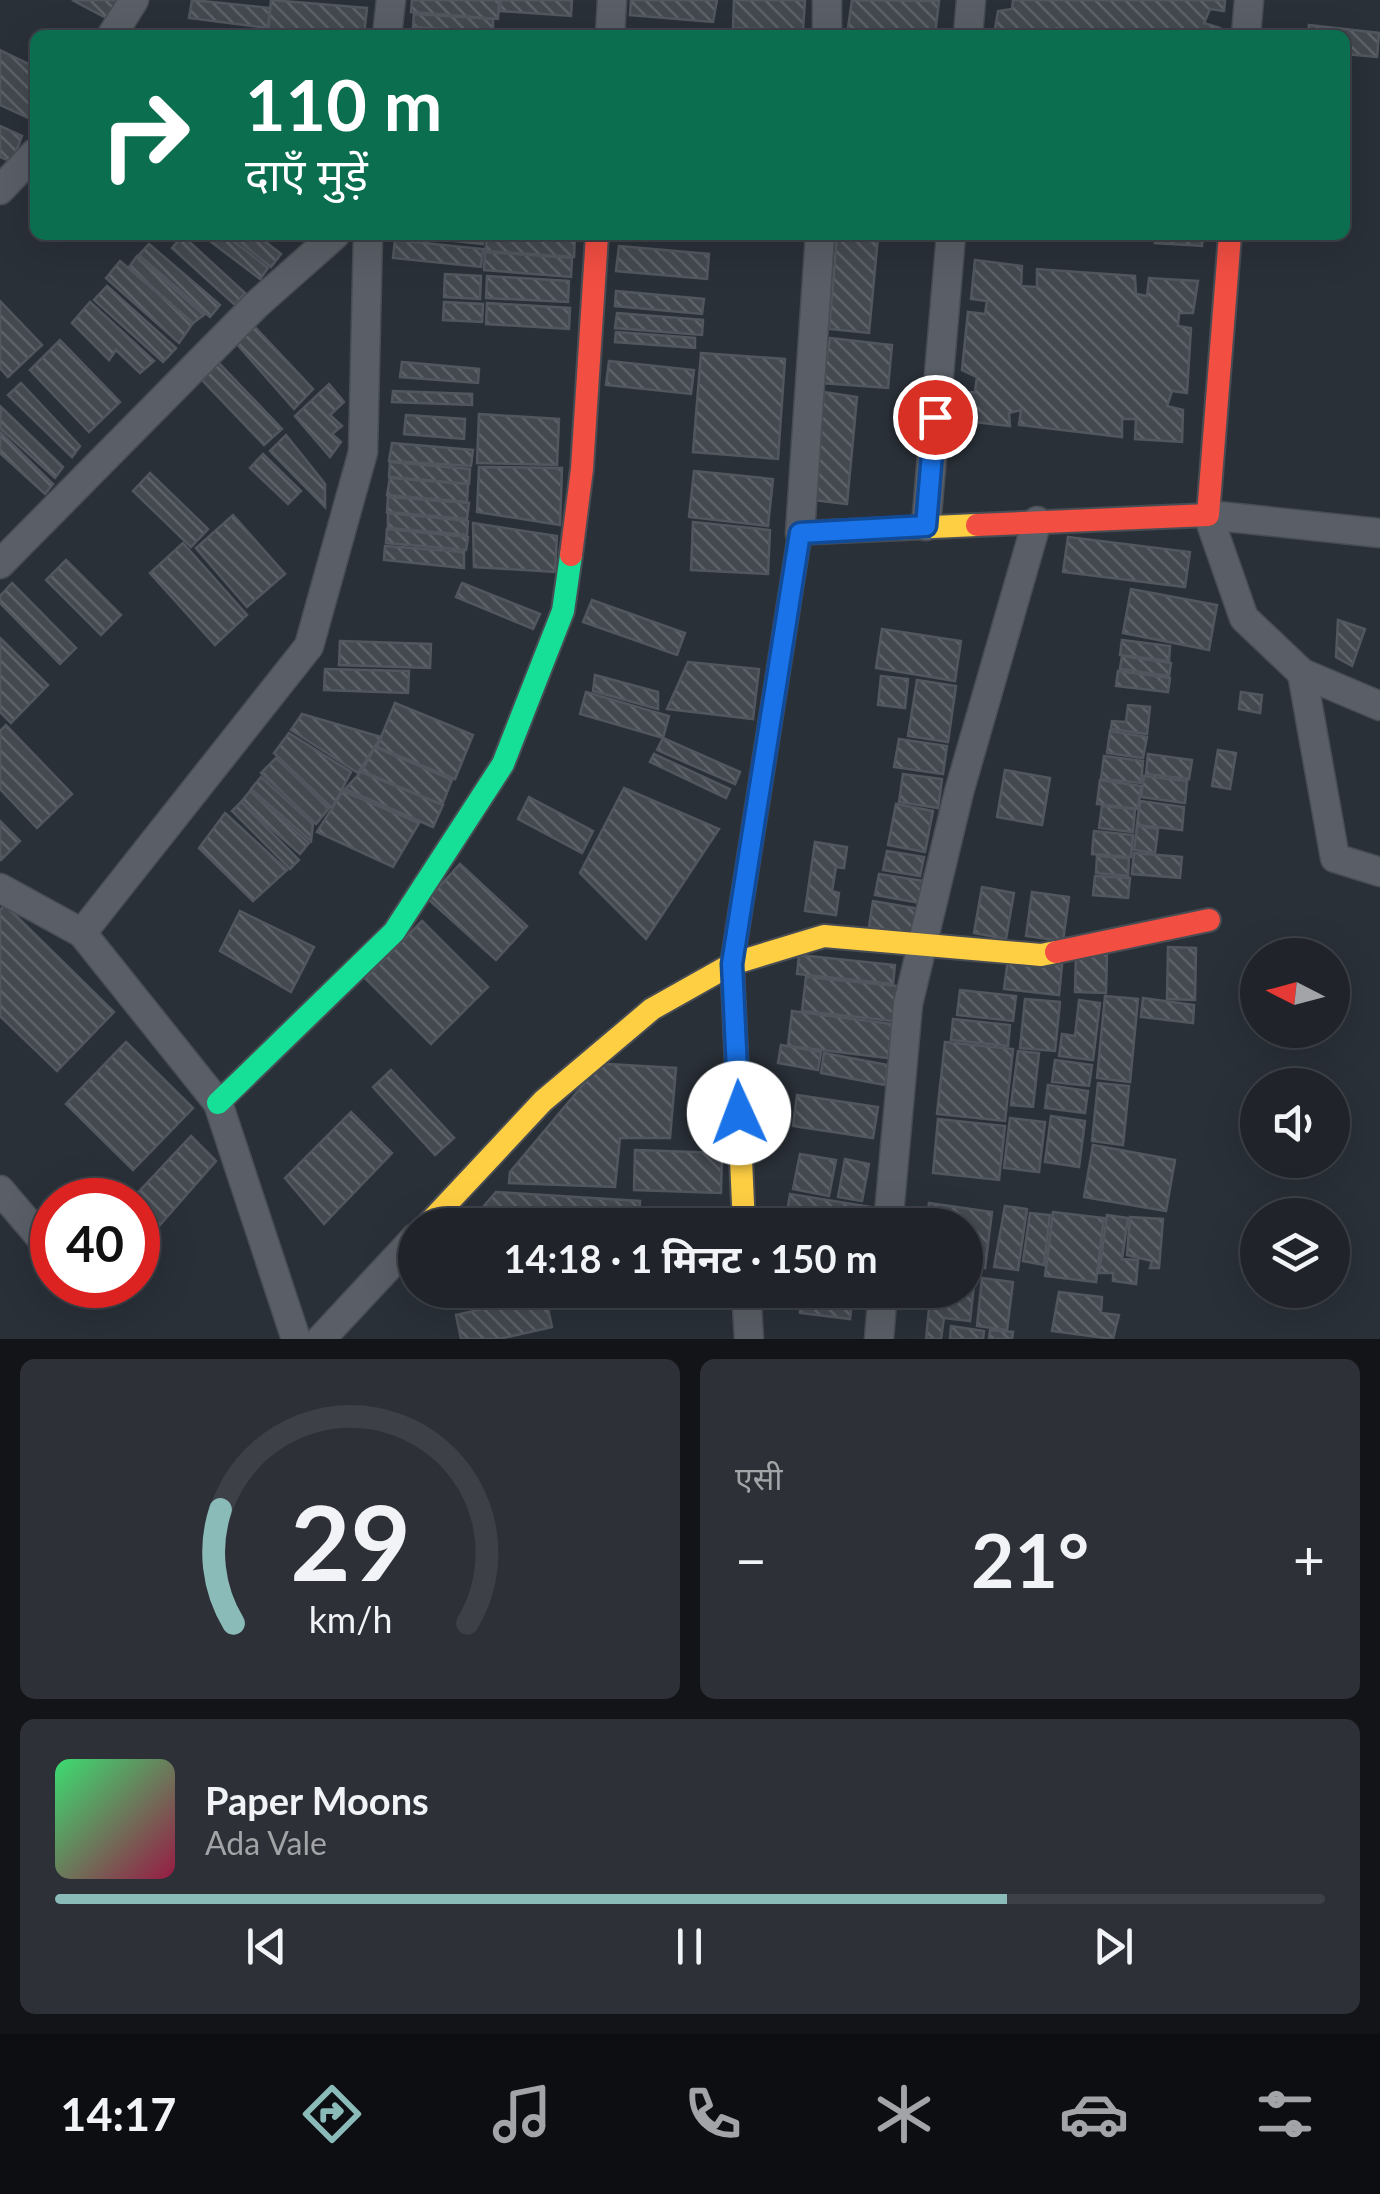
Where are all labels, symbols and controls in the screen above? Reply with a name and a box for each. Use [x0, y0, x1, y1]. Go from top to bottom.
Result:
text: 110 m [245, 62, 442, 146]
icon: right [80, 70, 210, 200]
text: दाएँ मुड़ें [245, 147, 368, 201]
pin [893, 375, 978, 460]
icon: arrive [908, 390, 963, 445]
north arrow [1240, 938, 1350, 1048]
map controls [1240, 938, 1350, 1308]
position arrow [687, 1061, 791, 1165]
button: sound [1240, 1068, 1350, 1178]
speed limit sign: 40 [30, 1178, 160, 1308]
button: layers [1240, 1198, 1350, 1308]
text: 14:18 · 1 मिनट · 150 m [504, 1235, 877, 1281]
text: एसी [735, 1458, 783, 1497]
text: 29 [290, 1478, 410, 1603]
text: 21° [971, 1514, 1089, 1604]
text: − [735, 1526, 767, 1592]
text: + [1293, 1526, 1325, 1592]
text: km/h [308, 1598, 392, 1641]
text: Paper Moons [205, 1777, 429, 1823]
text: Ada Vale [205, 1823, 327, 1862]
icon: previous [239, 1919, 294, 1974]
icon: pause [662, 1919, 717, 1974]
icon: next [1086, 1919, 1141, 1974]
icon: directions [297, 2079, 367, 2149]
icon: music [487, 2079, 557, 2149]
icon: phone [678, 2079, 748, 2149]
icon: climate [869, 2079, 939, 2149]
icon: car [1059, 2079, 1129, 2149]
icon: filters [1250, 2079, 1320, 2149]
text: 14:17 [60, 2087, 176, 2141]

